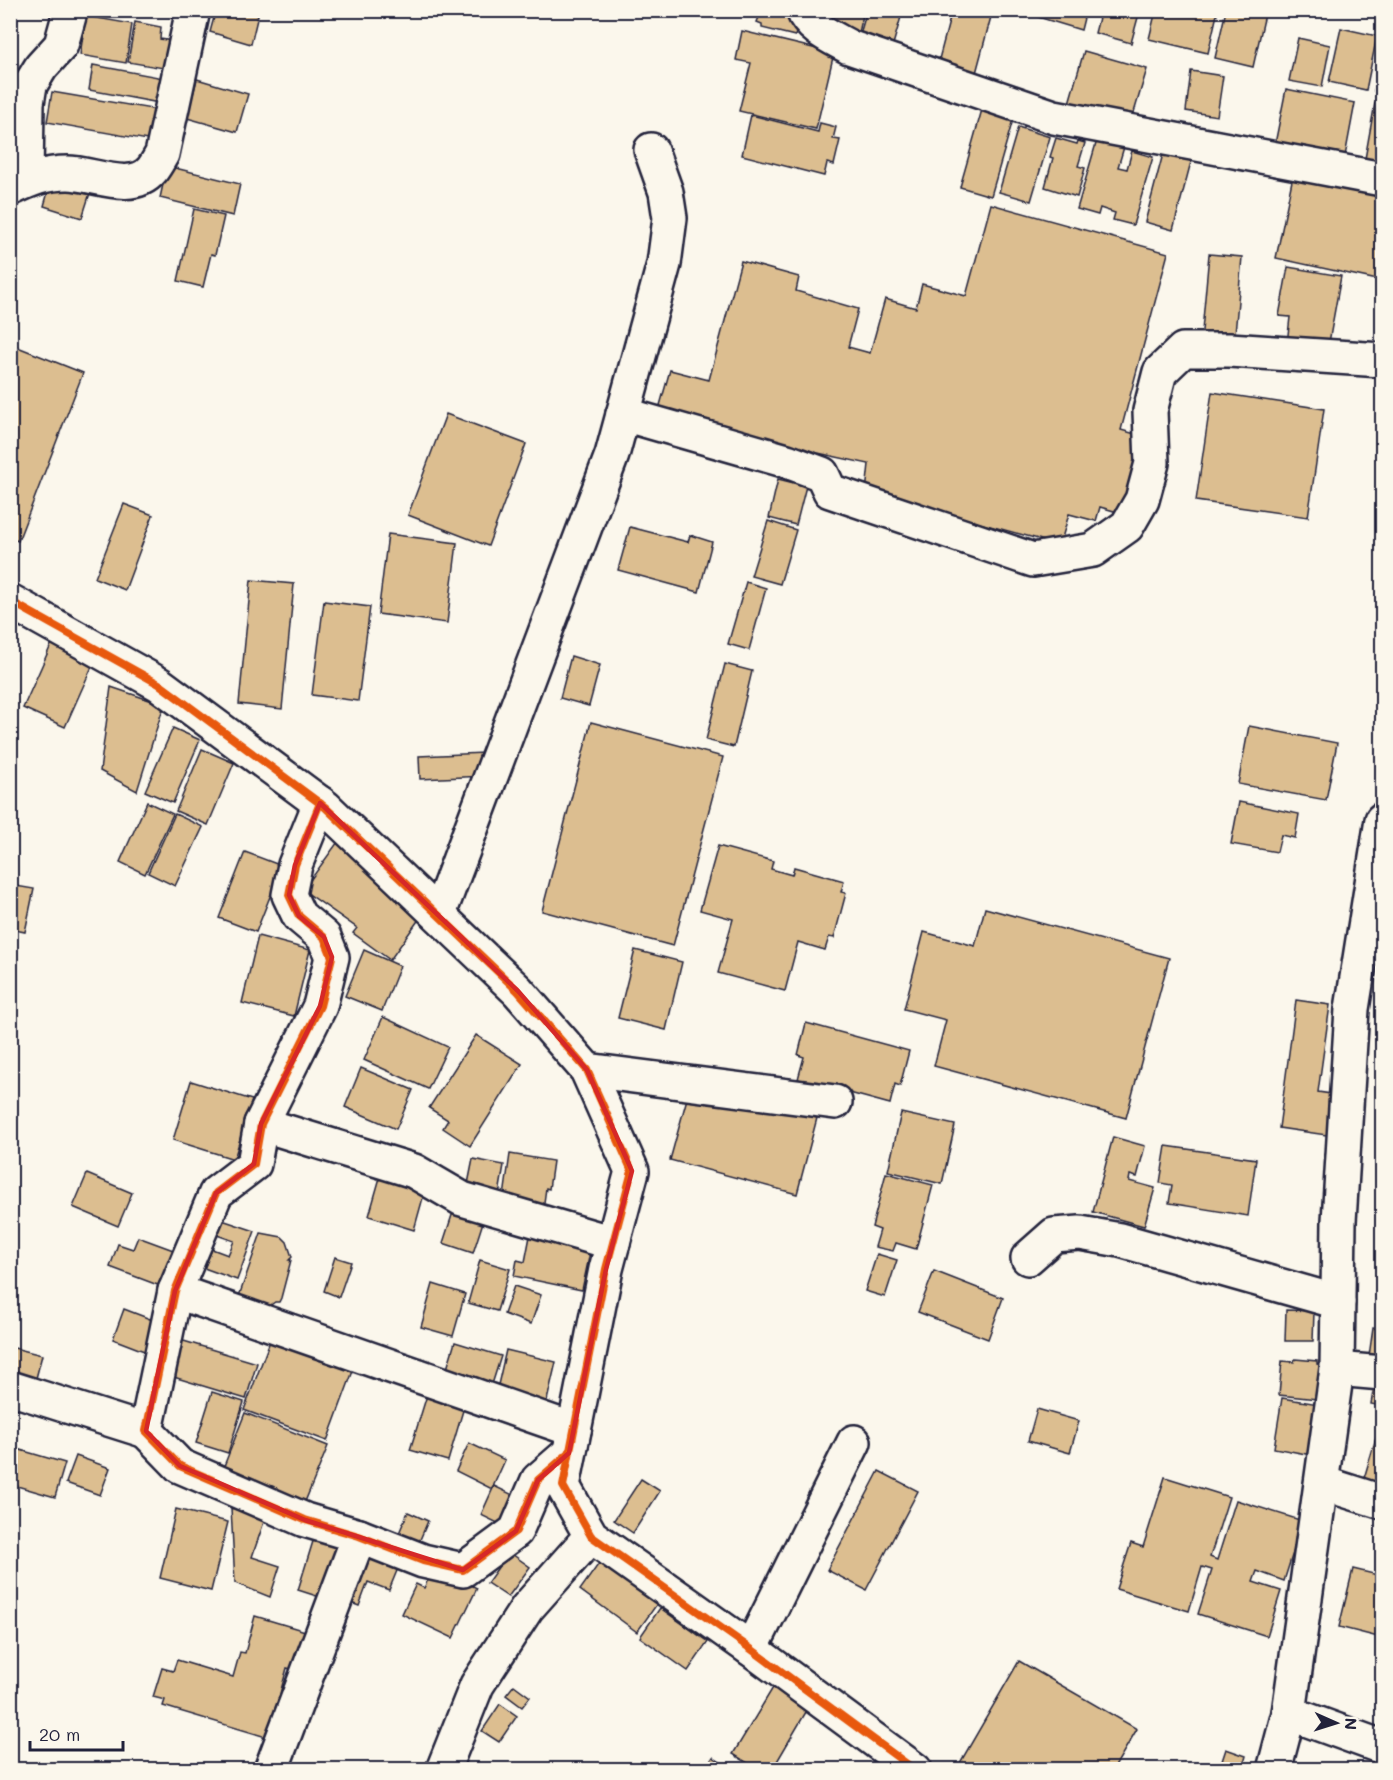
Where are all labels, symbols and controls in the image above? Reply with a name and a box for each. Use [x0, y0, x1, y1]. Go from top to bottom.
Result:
north arrow [1306, 1693, 1366, 1753]
scale bar [30, 1714, 123, 1752]
text: N [1341, 1717, 1362, 1730]
text: 20 m [39, 1722, 80, 1746]

